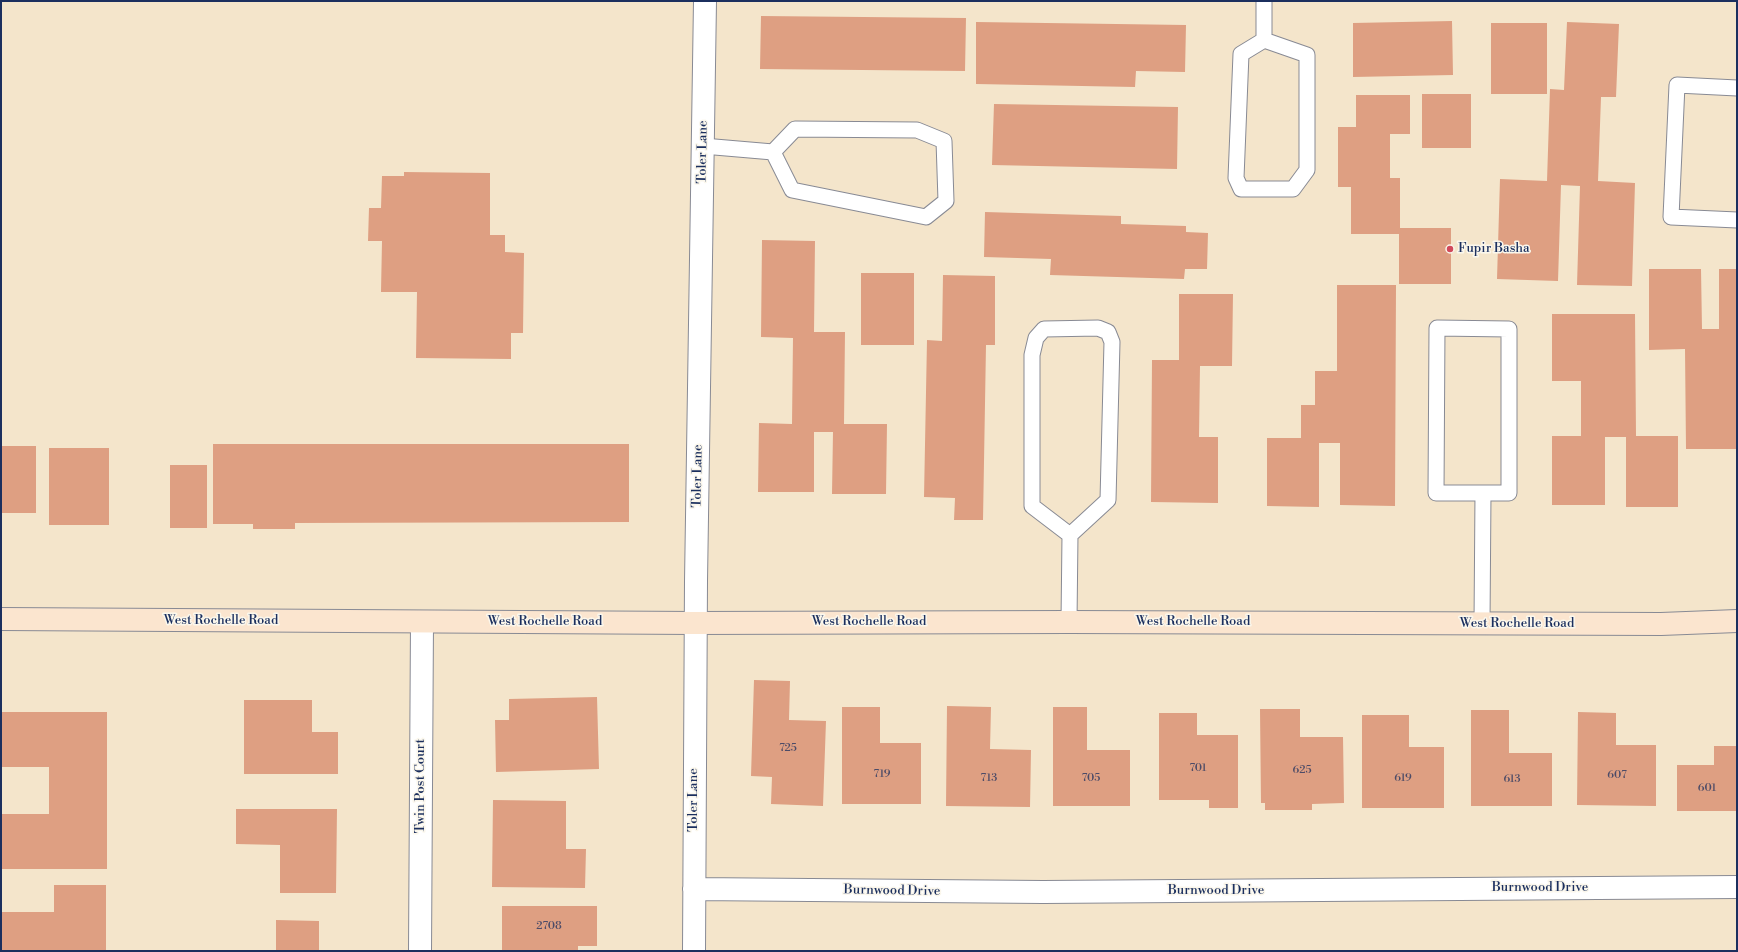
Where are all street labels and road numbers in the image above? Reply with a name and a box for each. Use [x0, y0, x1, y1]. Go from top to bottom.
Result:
street label: Toler Lane [695, 120, 711, 184]
street label: Toler Lane [690, 444, 706, 508]
street label: West Rochelle Road [164, 613, 278, 629]
street label: West Rochelle Road [488, 614, 602, 630]
street label: West Rochelle Road [812, 614, 926, 630]
street label: West Rochelle Road [1136, 614, 1250, 630]
street label: West Rochelle Road [1460, 616, 1574, 632]
street label: Twin Post Court [413, 739, 429, 833]
street label: Toler Lane [686, 768, 702, 832]
street label: Burnwood Drive [1492, 880, 1588, 896]
street label: Burnwood Drive [844, 882, 940, 900]
street label: Burnwood Drive [1168, 883, 1264, 899]

